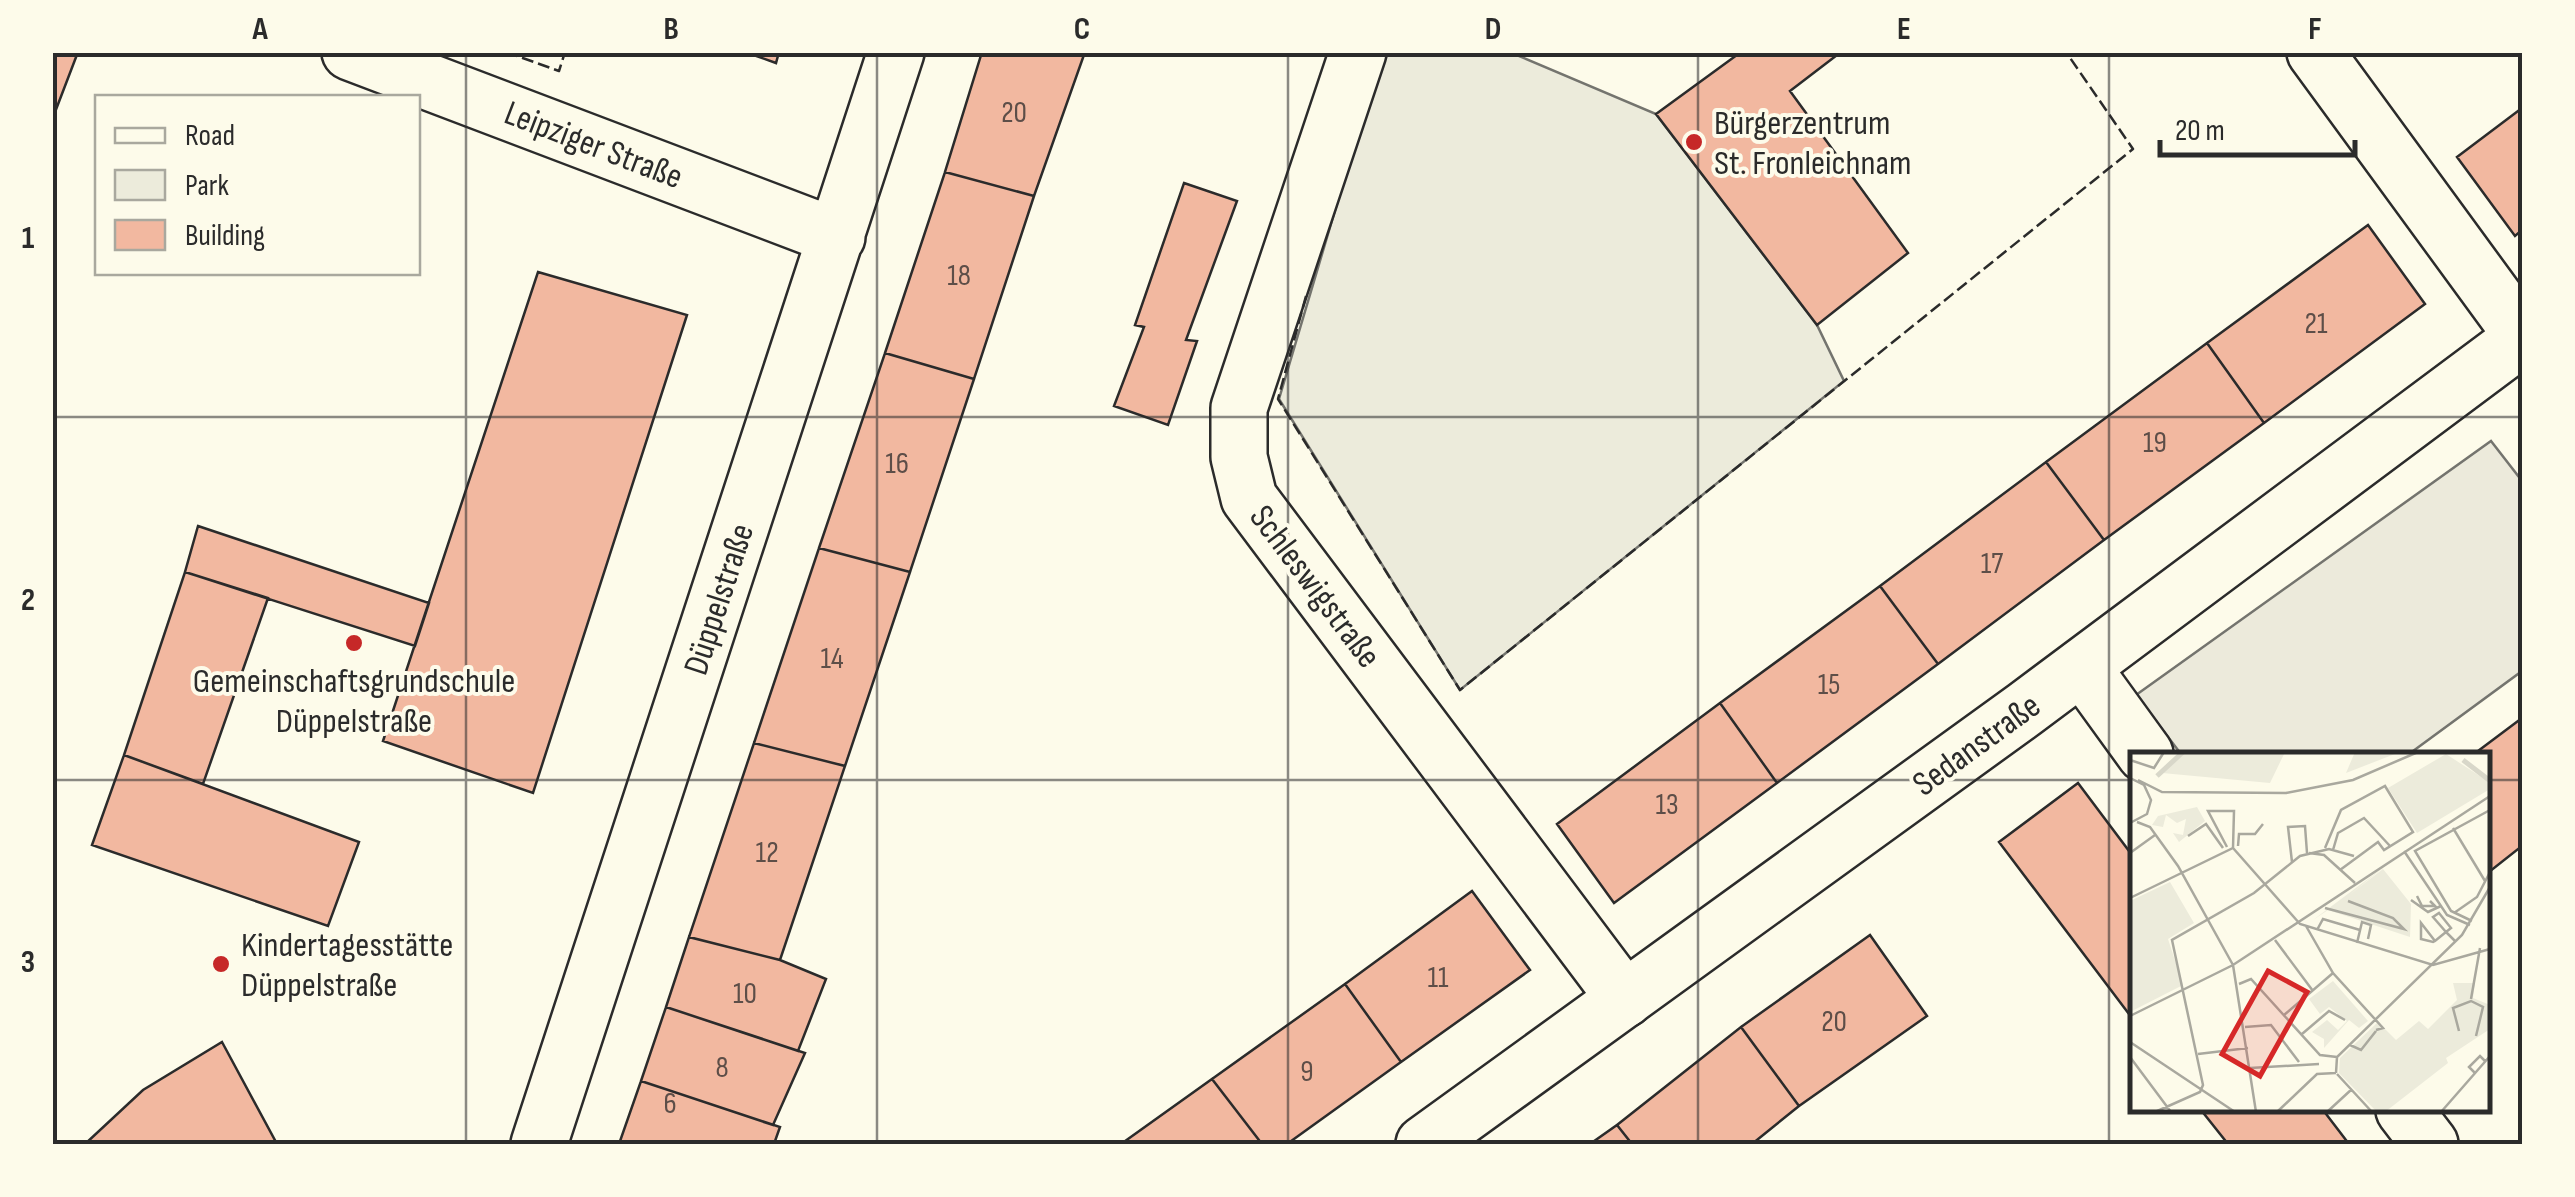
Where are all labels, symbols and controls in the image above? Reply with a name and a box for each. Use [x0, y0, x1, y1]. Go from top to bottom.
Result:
text: A [251, 10, 268, 49]
text: B [663, 10, 679, 49]
text: C [1074, 10, 1090, 49]
text: D [1485, 10, 1501, 49]
text: E [1897, 10, 1911, 49]
text: F [2308, 10, 2322, 49]
street label: Leipziger Straße [498, 92, 689, 199]
legend [95, 95, 420, 275]
house number: 20 [1001, 95, 1027, 131]
scale bar [2160, 95, 2355, 157]
place label: Bürgerzentrum St. Fronleichnam [1714, 102, 1911, 185]
text: 20 m [2175, 113, 2225, 149]
text: Road [185, 118, 235, 154]
marker: Bürgerzentrum St. Fronleichnam [1683, 131, 1705, 153]
text: Park [185, 168, 229, 204]
text: Building [185, 218, 265, 254]
text: 1 [22, 219, 35, 258]
house number: 18 [947, 258, 971, 294]
house number: 21 [2305, 306, 2328, 342]
house number: 19 [2143, 425, 2167, 461]
house number: 16 [885, 446, 909, 482]
street label: Schleswigstraße [1240, 497, 1390, 677]
street label: Düppelstraße [675, 518, 764, 680]
house number: 17 [1981, 546, 2003, 582]
text: 2 [21, 581, 35, 620]
marker: Gemeinschaftsgrundschule Düppelstraße [343, 632, 365, 654]
house number: 14 [820, 641, 844, 677]
place label: Gemeinschaftsgrundschule Düppelstraße [193, 660, 515, 743]
house number: 15 [1818, 667, 1840, 703]
street label: Sedanstraße [1905, 685, 2049, 806]
inset map [2130, 752, 2490, 1112]
house number: 13 [1655, 787, 1679, 823]
house number: 12 [755, 835, 779, 871]
place label: Kindertagesstätte Düppelstraße [241, 924, 453, 1007]
text: 3 [21, 943, 35, 982]
marker: Kindertagesstätte Düppelstraße [210, 953, 232, 975]
house number: 11 [1428, 960, 1449, 996]
house number: 10 [733, 976, 757, 1012]
house number: 20 [1821, 1004, 1847, 1040]
house number: 8 [715, 1050, 729, 1086]
house number: 9 [1300, 1054, 1314, 1090]
house number: 6 [663, 1086, 677, 1122]

